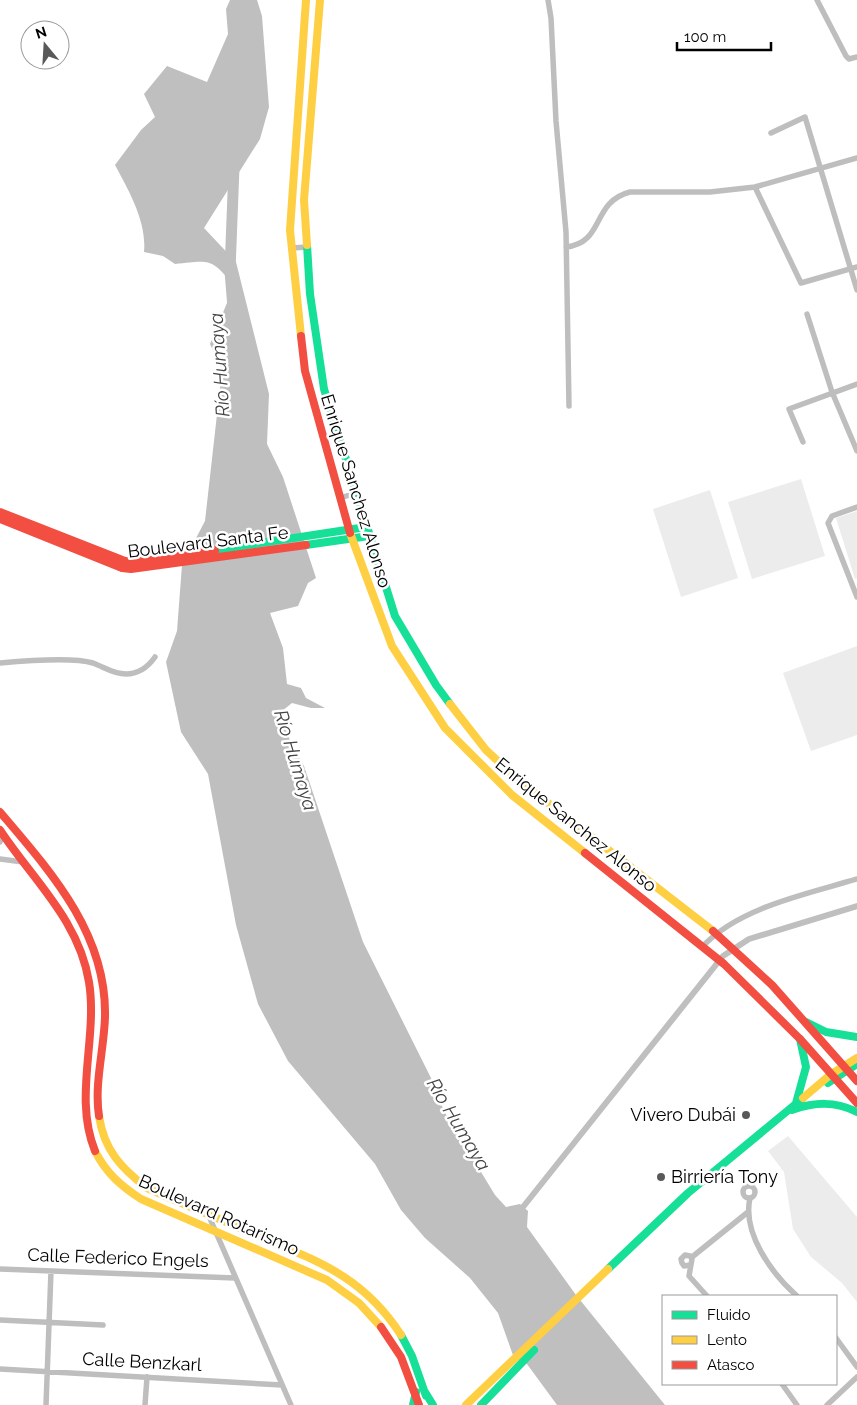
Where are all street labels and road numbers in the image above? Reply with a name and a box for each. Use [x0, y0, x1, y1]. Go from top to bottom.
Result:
street label: Enrique Sanchez Alonso [317, 392, 396, 590]
street label: Boulevard Santa Fe [126, 521, 290, 562]
street label: Enrique Sanchez Alonso [492, 753, 661, 896]
street label: Boulevard Rotarismo [136, 1170, 303, 1260]
street label: Calle Federico Engels [27, 1244, 209, 1271]
street label: Calle Benzkarl [82, 1348, 202, 1375]

